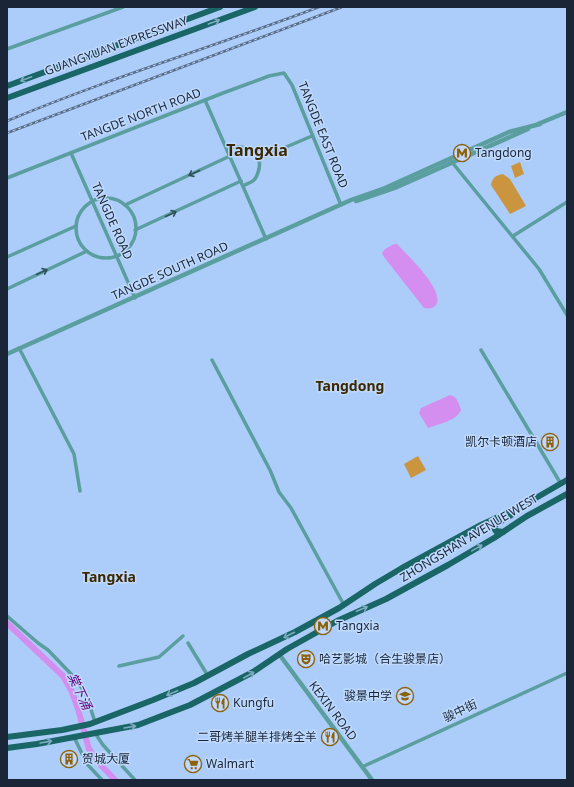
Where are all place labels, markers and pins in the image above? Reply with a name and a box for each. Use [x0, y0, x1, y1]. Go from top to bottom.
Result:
metro station icon: Tangdong [452, 143, 472, 163]
place label: Tangdong [475, 144, 532, 161]
building icon: 凯尔卡顿酒店 [540, 432, 560, 452]
place label: 凯尔卡顿酒店 [465, 433, 537, 450]
metro station icon: Tangxia [313, 616, 333, 636]
place label: Tangxia [336, 617, 379, 634]
theatre icon: 哈艺影城（合生骏景店） [296, 649, 316, 669]
place label: 哈艺影城（合生骏景店） [319, 650, 451, 667]
school or university icon: 骏景中学 [395, 686, 415, 706]
place label: 骏景中学 [344, 687, 392, 704]
restaurant icon: Kungfu [210, 693, 230, 713]
place label: Kungfu [233, 694, 274, 711]
restaurant icon: 二哥烤羊腿羊排烤全羊 [320, 727, 340, 747]
place label: 二哥烤羊腿羊排烤全羊 [197, 728, 317, 745]
building icon: 贺城大厦 [59, 749, 79, 769]
place label: 贺城大厦 [82, 750, 130, 767]
supermarket icon: Walmart [183, 754, 203, 774]
place label: Walmart [206, 755, 255, 772]

